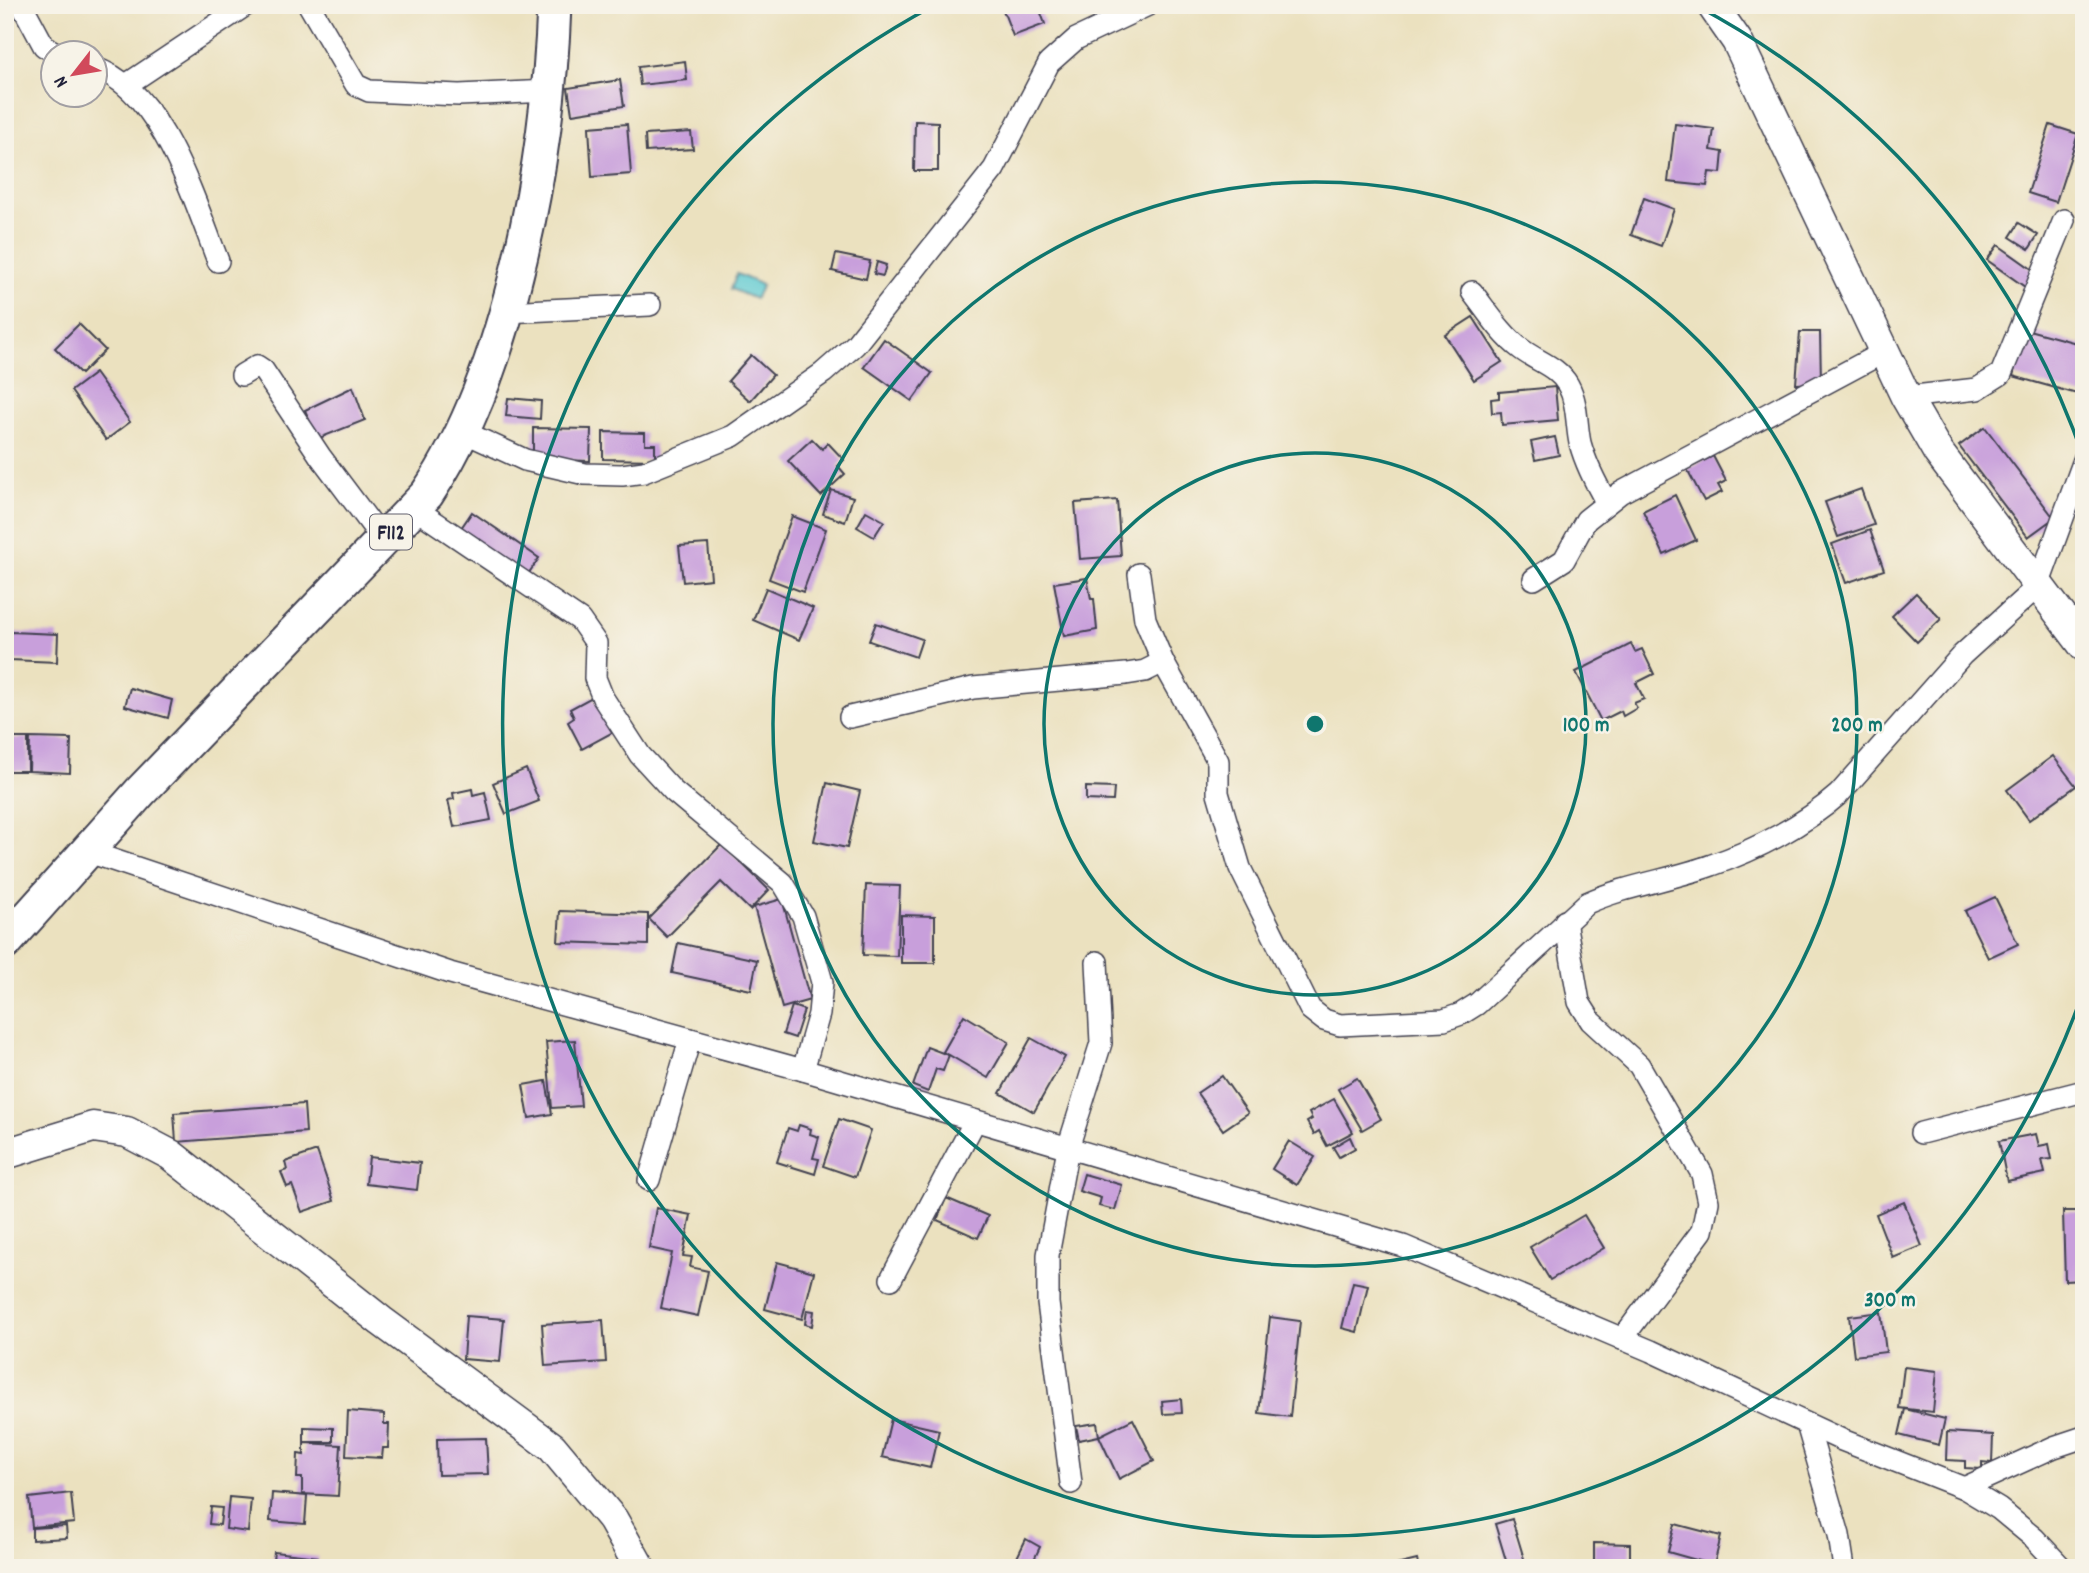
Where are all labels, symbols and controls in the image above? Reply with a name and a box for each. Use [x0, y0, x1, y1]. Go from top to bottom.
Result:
north arrow [38, 38, 108, 108]
text: N [48, 70, 76, 92]
road number: F112 [370, 514, 412, 550]
centre of rings [1303, 712, 1327, 736]
text: 100 m [1563, 712, 1609, 742]
text: 200 m [1831, 712, 1883, 742]
text: 300 m [1864, 1287, 1916, 1317]

